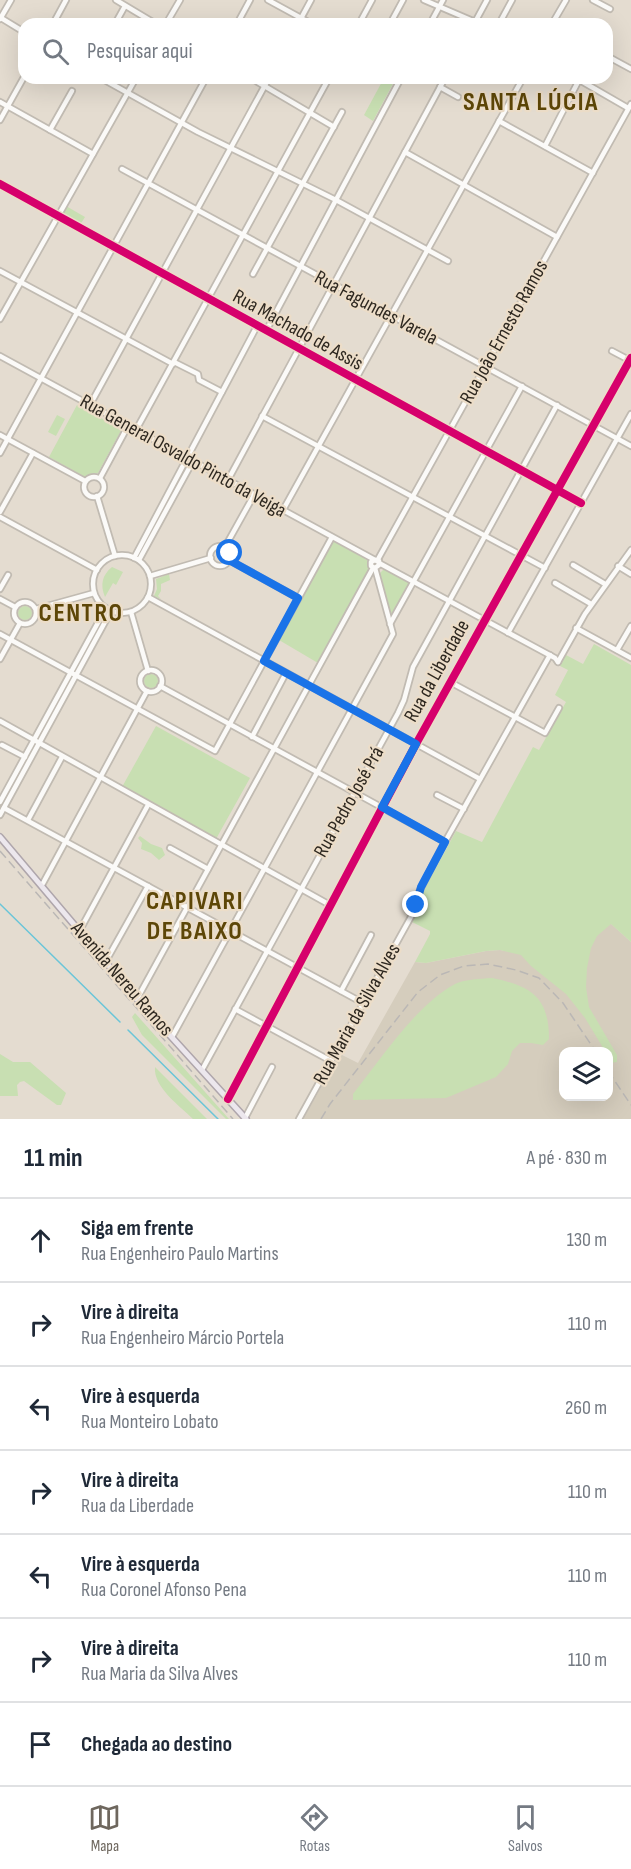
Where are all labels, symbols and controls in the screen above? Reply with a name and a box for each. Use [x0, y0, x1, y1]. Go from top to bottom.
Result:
search box [18, 18, 613, 84]
icon: search [39, 35, 72, 68]
text: Pesquisar aqui [87, 38, 192, 65]
district label: SANTA LÚCIA [463, 87, 599, 118]
street label: Rua João Ernesto Ramos [455, 256, 553, 408]
street label: Rua Fagundes Varela [310, 265, 442, 351]
street label: Rua Machado de Assis [229, 284, 367, 376]
street label: Rua General Osvaldo Pinto da Veiga [76, 389, 290, 523]
route start [216, 539, 242, 565]
district label: CENTRO [39, 598, 123, 629]
street label: Rua da Liberdade [399, 616, 475, 726]
street label: Rua Pedro José Prá [309, 743, 389, 861]
district label: CAPIVARI DE BAIXO [146, 886, 244, 947]
route end [402, 891, 428, 917]
street label: Avenida Nereu Ramos [65, 916, 178, 1041]
street label: Rua Maria da Silva Alves [308, 939, 406, 1089]
map controls [559, 1047, 613, 1101]
button: layers [559, 1047, 613, 1101]
text: 11 min [24, 1143, 83, 1174]
text: A pé · 830 m [527, 1146, 607, 1170]
text: Siga em frente [81, 1215, 194, 1242]
icon: ahead [24, 1224, 57, 1257]
text: 130 m [567, 1228, 607, 1252]
text: Rua Engenheiro Paulo Martins [81, 1242, 279, 1266]
text: Vire à direita [81, 1299, 179, 1326]
icon: right [24, 1308, 57, 1341]
text: 110 m [568, 1312, 607, 1336]
text: Rua Engenheiro Márcio Portela [81, 1326, 284, 1350]
text: Vire à esquerda [81, 1383, 200, 1410]
icon: left [24, 1392, 57, 1425]
text: 260 m [565, 1396, 607, 1420]
text: Rua Monteiro Lobato [81, 1410, 219, 1434]
text: Vire à direita [81, 1467, 179, 1494]
icon: right [24, 1476, 57, 1509]
text: 110 m [568, 1480, 607, 1504]
text: Rua da Liberdade [81, 1494, 194, 1518]
text: Vire à esquerda [81, 1551, 200, 1578]
icon: left [24, 1560, 57, 1593]
text: 110 m [568, 1564, 607, 1588]
text: Rua Coronel Afonso Pena [81, 1578, 247, 1602]
text: Vire à direita [81, 1635, 179, 1662]
icon: right [24, 1644, 57, 1677]
text: 110 m [568, 1648, 607, 1672]
text: Rua Maria da Silva Alves [81, 1662, 238, 1686]
icon: arrive [24, 1728, 57, 1761]
text: Chegada ao destino [81, 1731, 232, 1758]
tab: Mapa [88, 1801, 121, 1856]
tab: Rotas [298, 1801, 331, 1856]
tab: Salvos [508, 1801, 543, 1856]

